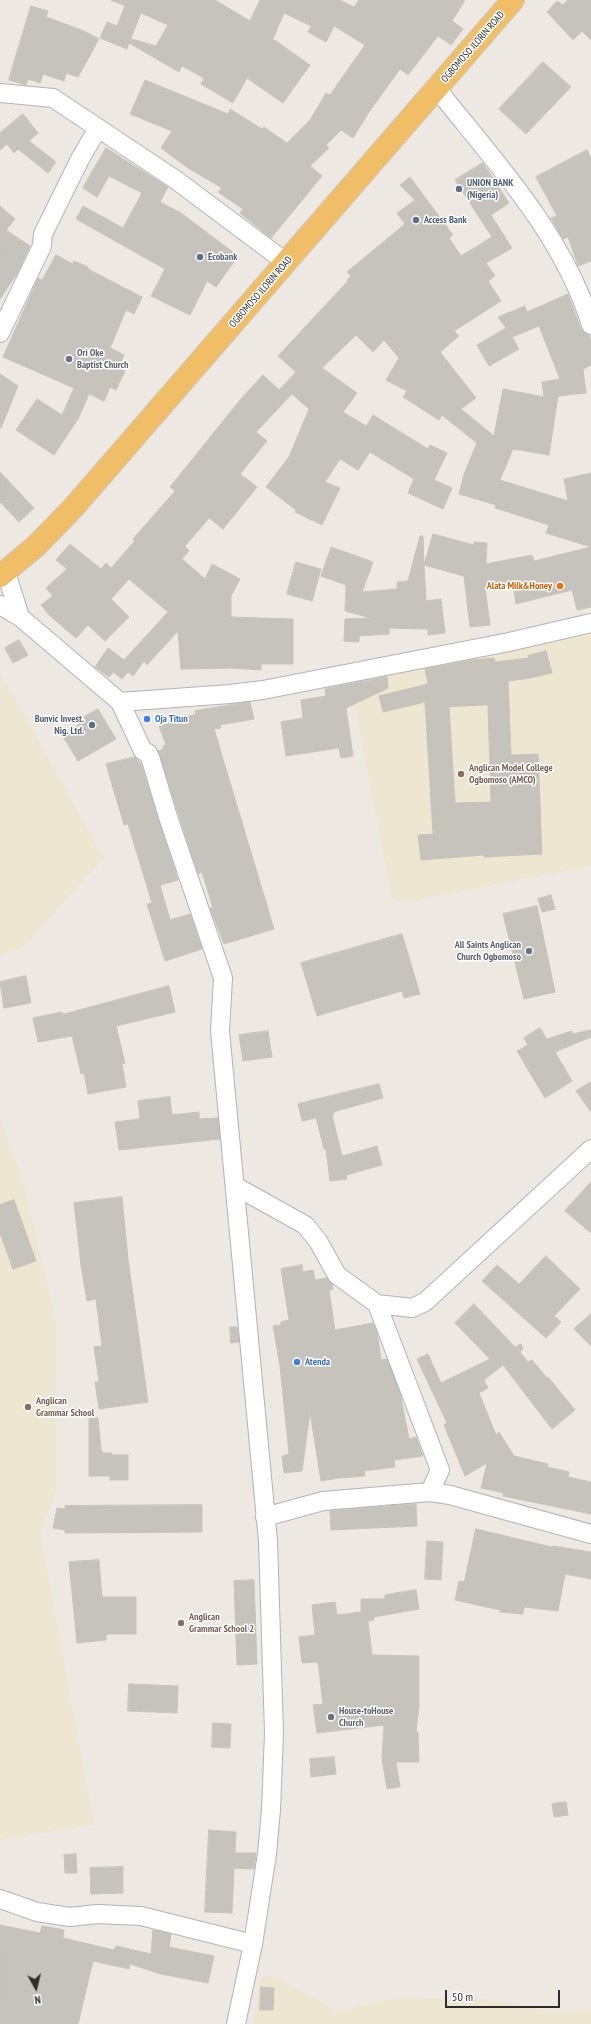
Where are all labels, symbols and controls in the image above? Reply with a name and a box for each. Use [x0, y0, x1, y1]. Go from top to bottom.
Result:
street label: OGBOMOSO ILORIN ROAD [439, 9, 507, 85]
place label: UNION BANK (Nigeria) [467, 177, 513, 200]
marker: UNION BANK (Nigeria) [454, 184, 464, 194]
place label: Access Bank [424, 214, 467, 226]
marker: Access Bank [411, 215, 421, 225]
place label: Ecobank [208, 251, 237, 263]
marker: Ecobank [195, 252, 205, 262]
street label: OGBOMOSO ILORIN ROAD [227, 254, 295, 330]
place label: Ori Oke Baptist Church [77, 347, 129, 370]
marker: Ori Oke Baptist Church [64, 354, 74, 364]
place label: Alata Milk&Honey [487, 580, 552, 592]
marker: Alata Milk&Honey [555, 581, 565, 591]
place label: Bunvic Invest. Nig. Ltd. [35, 713, 84, 736]
place label: Oja Titun [155, 713, 188, 725]
marker: Oja Titun [142, 714, 152, 724]
marker: Bunvic Invest. Nig. Ltd. [87, 720, 97, 730]
place label: Anglican Model College Ogbomoso (AMCO) [469, 762, 553, 786]
marker: Anglican Model College Ogbomoso (AMCO) [456, 769, 466, 779]
place label: All Saints Anglican Church Ogbomoso [455, 939, 521, 962]
marker: All Saints Anglican Church Ogbomoso [524, 946, 534, 956]
place label: Atenda [305, 1356, 330, 1368]
marker: Atenda [292, 1357, 302, 1367]
place label: Anglican Grammar School [36, 1395, 94, 1418]
marker: Anglican Grammar School [23, 1402, 33, 1412]
place label: Anglican Grammar School 2 [189, 1611, 254, 1634]
marker: Anglican Grammar School 2 [176, 1618, 186, 1628]
place label: House-toHouse Church [339, 1705, 393, 1728]
marker: House-toHouse Church [326, 1712, 336, 1722]
north arrow [16, 1968, 56, 2008]
scale bar [447, 1982, 562, 2008]
text: 50 m [452, 1989, 473, 2004]
text: N [34, 1993, 42, 2007]

